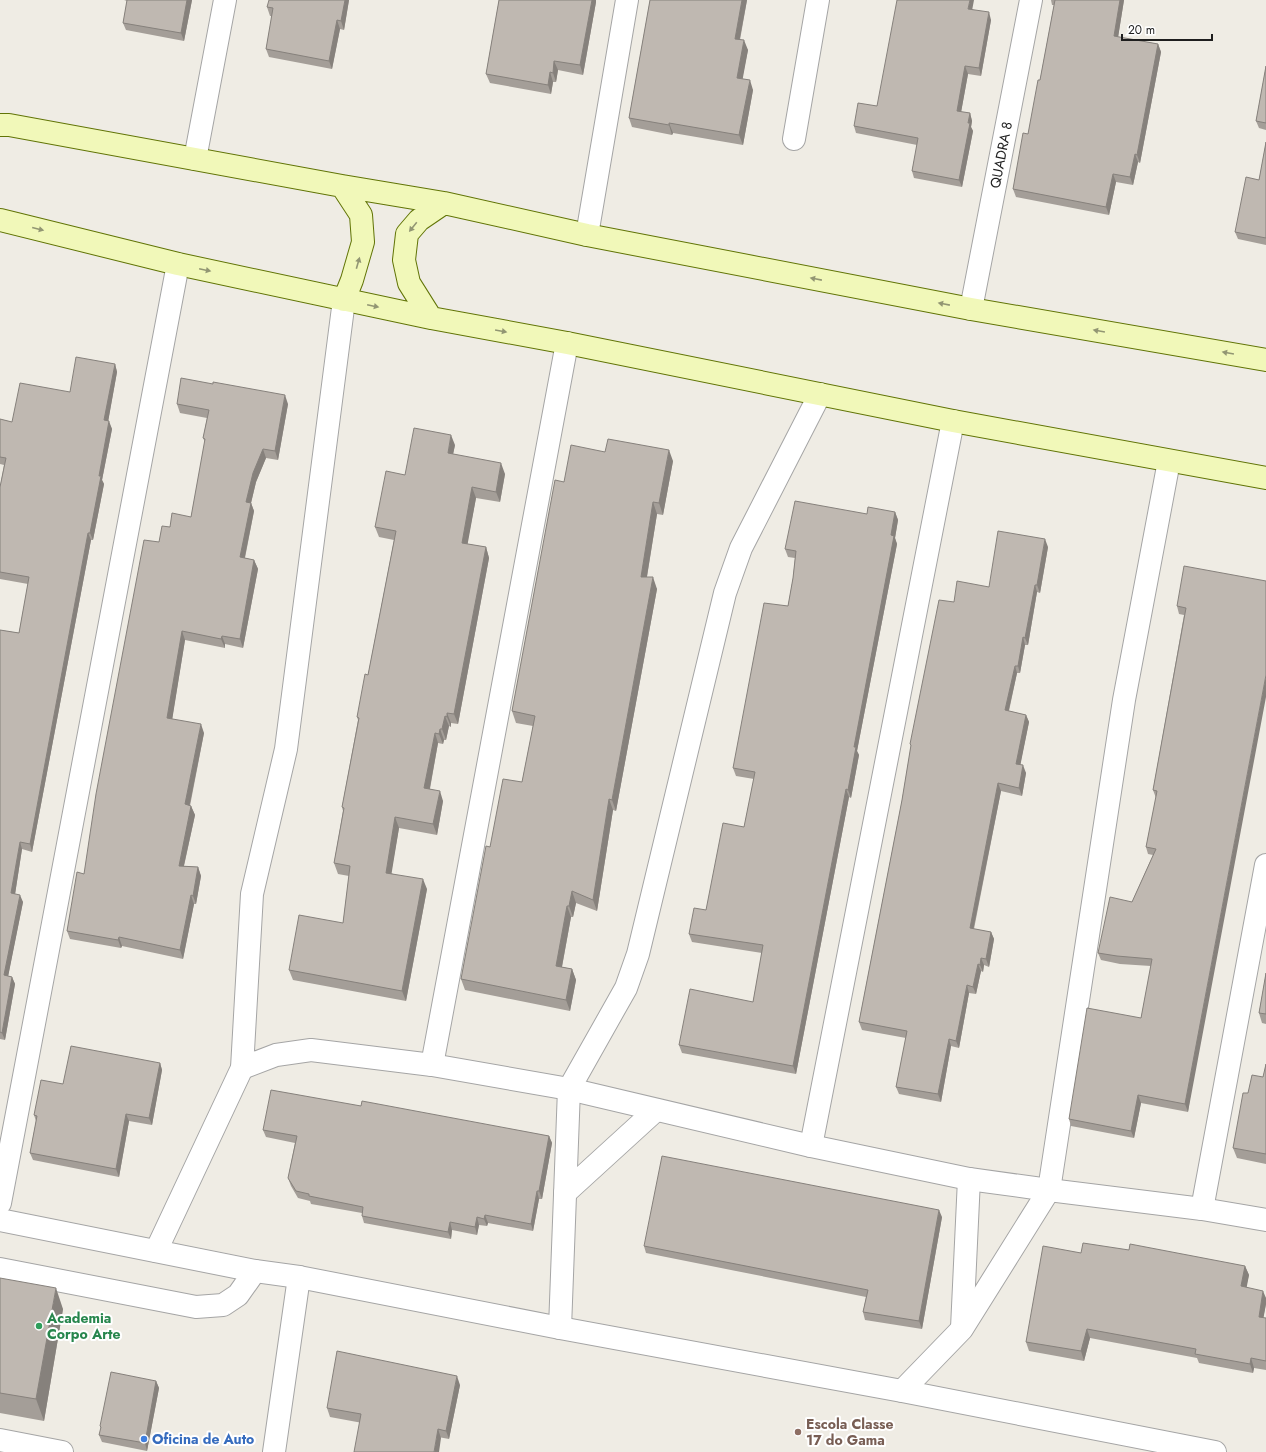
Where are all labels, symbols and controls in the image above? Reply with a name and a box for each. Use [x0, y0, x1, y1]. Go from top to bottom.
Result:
scale bar [1122, 16, 1212, 42]
text: 20 m [1128, 21, 1155, 39]
street label: QUADRA 8 [985, 120, 1017, 190]
one-way arrow [409, 222, 418, 232]
one-way arrow [32, 227, 44, 233]
one-way arrow [355, 257, 361, 269]
one-way arrow [199, 267, 211, 273]
one-way arrow [810, 276, 822, 282]
one-way arrow [938, 301, 950, 307]
one-way arrow [367, 303, 379, 309]
one-way arrow [495, 328, 507, 334]
one-way arrow [1093, 328, 1106, 334]
one-way arrow [1221, 350, 1234, 356]
place label: Academia Corpo Arte [46, 1308, 120, 1344]
marker: Academia Corpo Arte [34, 1321, 44, 1331]
place label: Escola Classe 17 do Gama [806, 1414, 893, 1450]
marker: Escola Classe 17 do Gama [793, 1427, 803, 1437]
place label: Oficina de Auto [152, 1429, 254, 1449]
marker: Oficina de Auto [139, 1434, 149, 1444]

